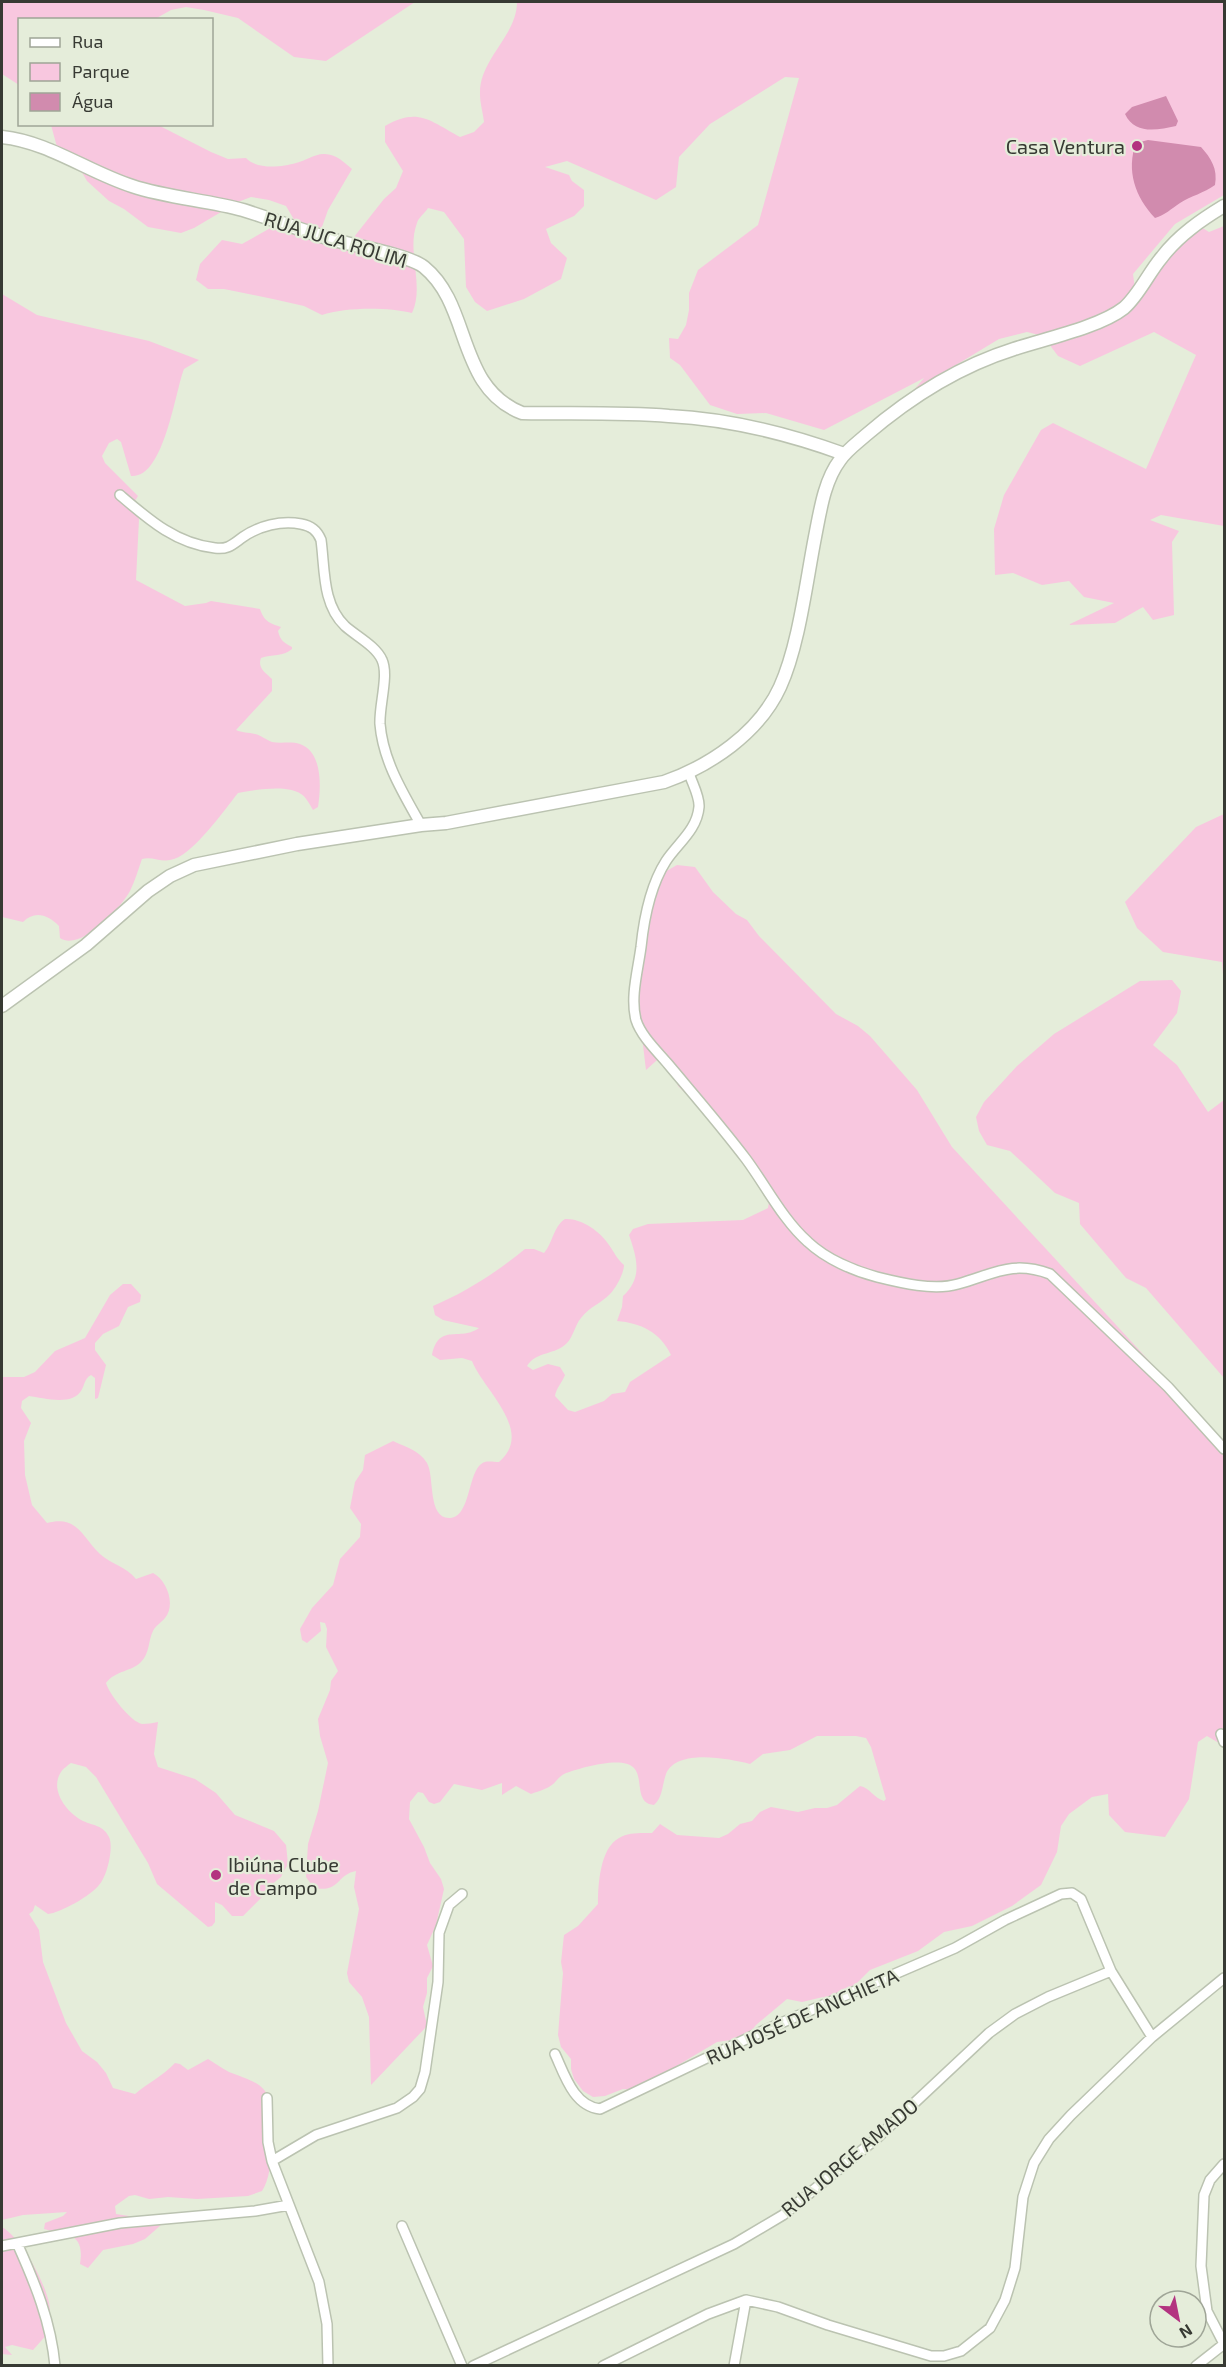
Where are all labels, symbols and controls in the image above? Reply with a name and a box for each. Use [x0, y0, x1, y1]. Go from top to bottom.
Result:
legend [18, 18, 213, 126]
text: Rua [72, 30, 103, 52]
text: Parque [72, 60, 130, 82]
text: Água [72, 90, 113, 112]
place label: Casa Ventura [1006, 134, 1125, 158]
marker: Casa Ventura [1130, 139, 1144, 153]
street label: RUA JUCA ROLIM [262, 206, 410, 272]
place label: Ibiúna Clube de Campo [228, 1852, 339, 1899]
marker: Ibiúna Clube de Campo [209, 1868, 223, 1882]
street label: RUA JOSÉ DE ANCHIETA [702, 1963, 902, 2069]
street label: RUA JORGE AMADO [776, 2093, 922, 2221]
north arrow [1148, 2289, 1208, 2349]
text: N [1176, 2321, 1196, 2343]

